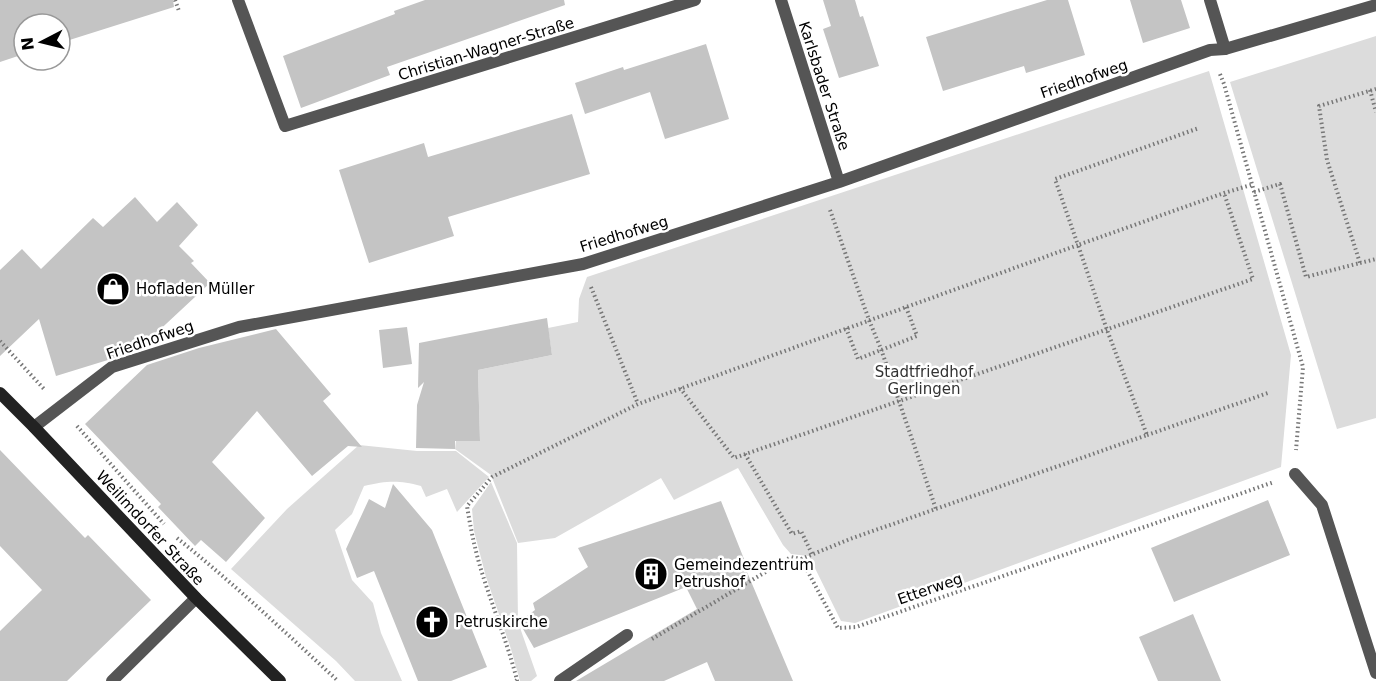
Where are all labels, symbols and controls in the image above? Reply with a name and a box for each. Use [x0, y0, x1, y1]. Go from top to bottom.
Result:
north arrow [12, 12, 72, 72]
street label: Christian-Wagner-Straße [396, 14, 576, 84]
street label: Karlsbader Straße [795, 19, 853, 153]
text: N [17, 36, 38, 52]
street label: Friedhofweg [1038, 56, 1130, 102]
street label: Friedhofweg [578, 212, 670, 256]
shop icon: Hofladen Müller [95, 271, 131, 307]
place label: Hofladen Müller [136, 280, 255, 298]
street label: Friedhofweg [104, 317, 196, 363]
park label: Stadtfriedhof Gerlingen [875, 363, 974, 398]
street label: Weilimdorfer Straße [92, 467, 208, 589]
building icon: Gemeindezentrum Petrushof [633, 556, 669, 592]
place label: Gemeindezentrum Petrushof [674, 556, 814, 591]
street label: Etterweg [895, 569, 965, 609]
church icon: Petruskirche [414, 604, 450, 640]
place label: Petruskirche [455, 613, 548, 631]

